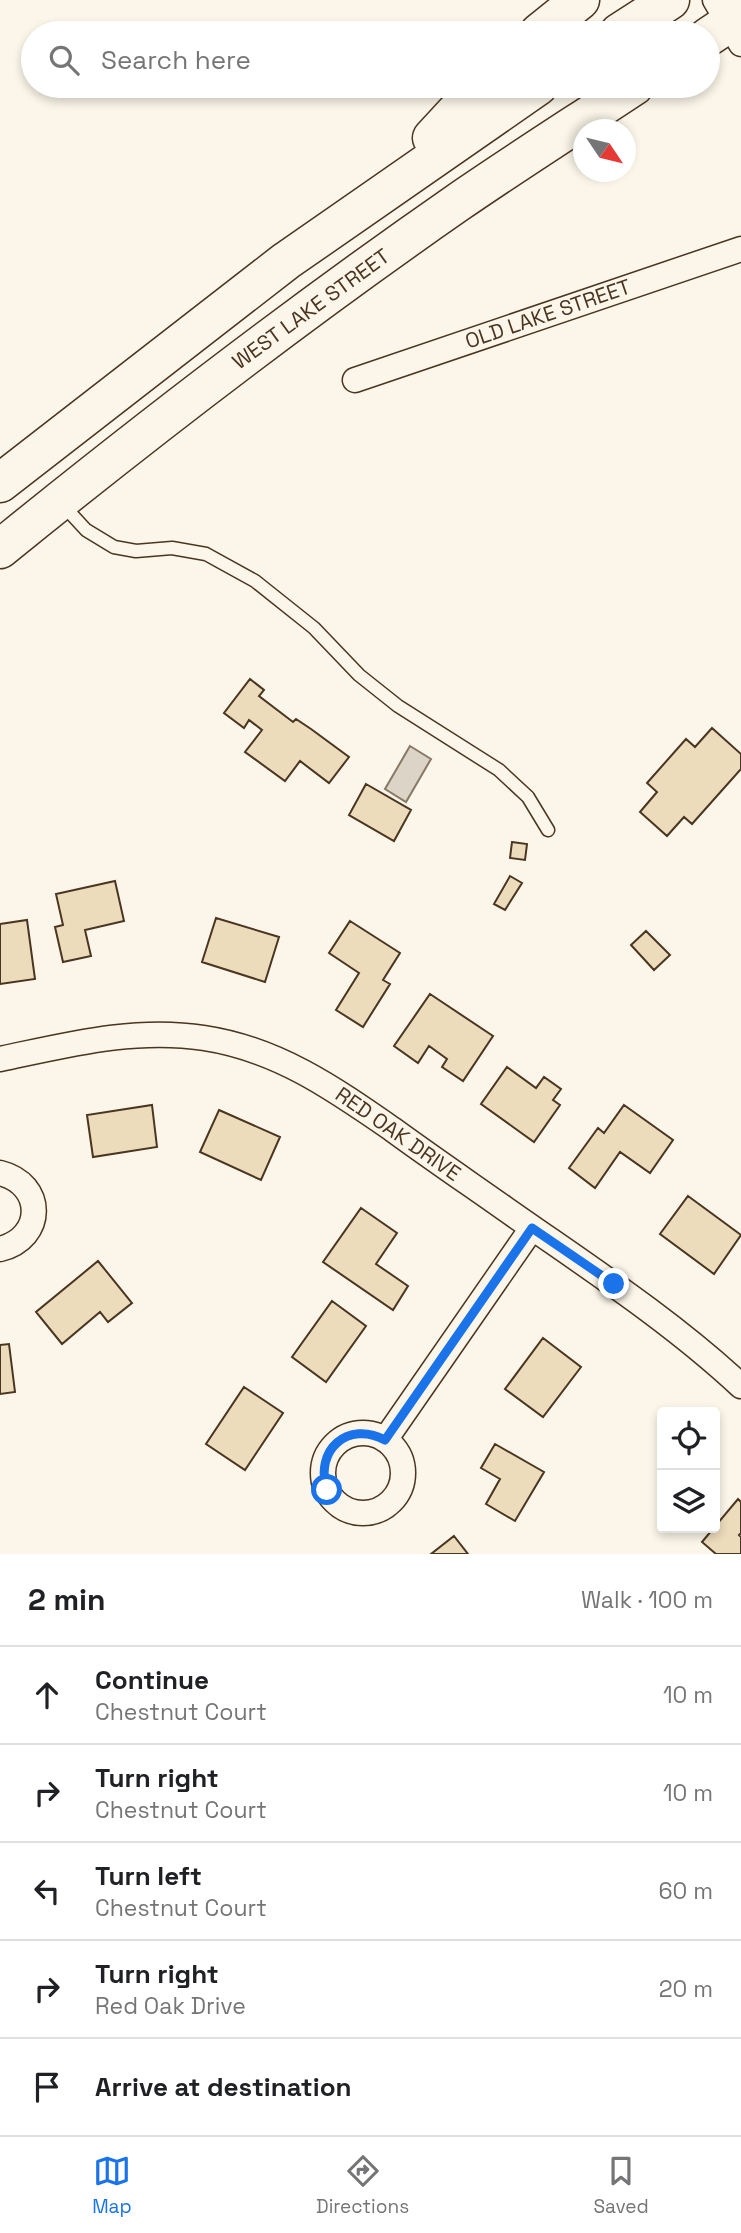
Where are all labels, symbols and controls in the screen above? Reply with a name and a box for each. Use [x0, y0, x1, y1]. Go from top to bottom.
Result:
search box [21, 21, 720, 98]
icon: search [45, 41, 83, 79]
text: Search here [101, 43, 251, 77]
north arrow [573, 119, 636, 182]
street label: WEST LAKE STREET [227, 242, 395, 375]
street label: OLD LAKE STREET [461, 273, 634, 355]
street label: RED OAK DRIVE [330, 1080, 466, 1187]
route end [598, 1268, 629, 1299]
map controls [657, 1407, 720, 1533]
button: locate [657, 1407, 720, 1470]
button: layers [657, 1470, 720, 1533]
route start [311, 1474, 342, 1505]
text: 2 min [28, 1580, 106, 1619]
text: Walk · 100 m [581, 1585, 713, 1615]
text: Continue [95, 1663, 209, 1697]
icon: ahead [28, 1676, 66, 1714]
text: 10 m [663, 1680, 713, 1710]
text: Chestnut Court [95, 1697, 267, 1727]
text: Turn right [95, 1761, 219, 1795]
icon: right [28, 1774, 66, 1812]
text: 10 m [663, 1778, 713, 1808]
text: Chestnut Court [95, 1795, 267, 1825]
text: Turn left [95, 1859, 202, 1893]
icon: left [28, 1872, 66, 1910]
text: 60 m [658, 1876, 713, 1906]
text: Chestnut Court [95, 1893, 267, 1923]
text: Turn right [95, 1957, 219, 1991]
icon: right [28, 1970, 66, 2008]
text: 20 m [659, 1974, 713, 2004]
text: Red Oak Drive [95, 1991, 246, 2021]
icon: arrive [28, 2068, 66, 2106]
text: Arrive at destination [95, 2070, 352, 2104]
tab: Map [92, 2152, 132, 2219]
tab: Directions [316, 2152, 409, 2219]
tab: Saved [593, 2152, 649, 2219]

